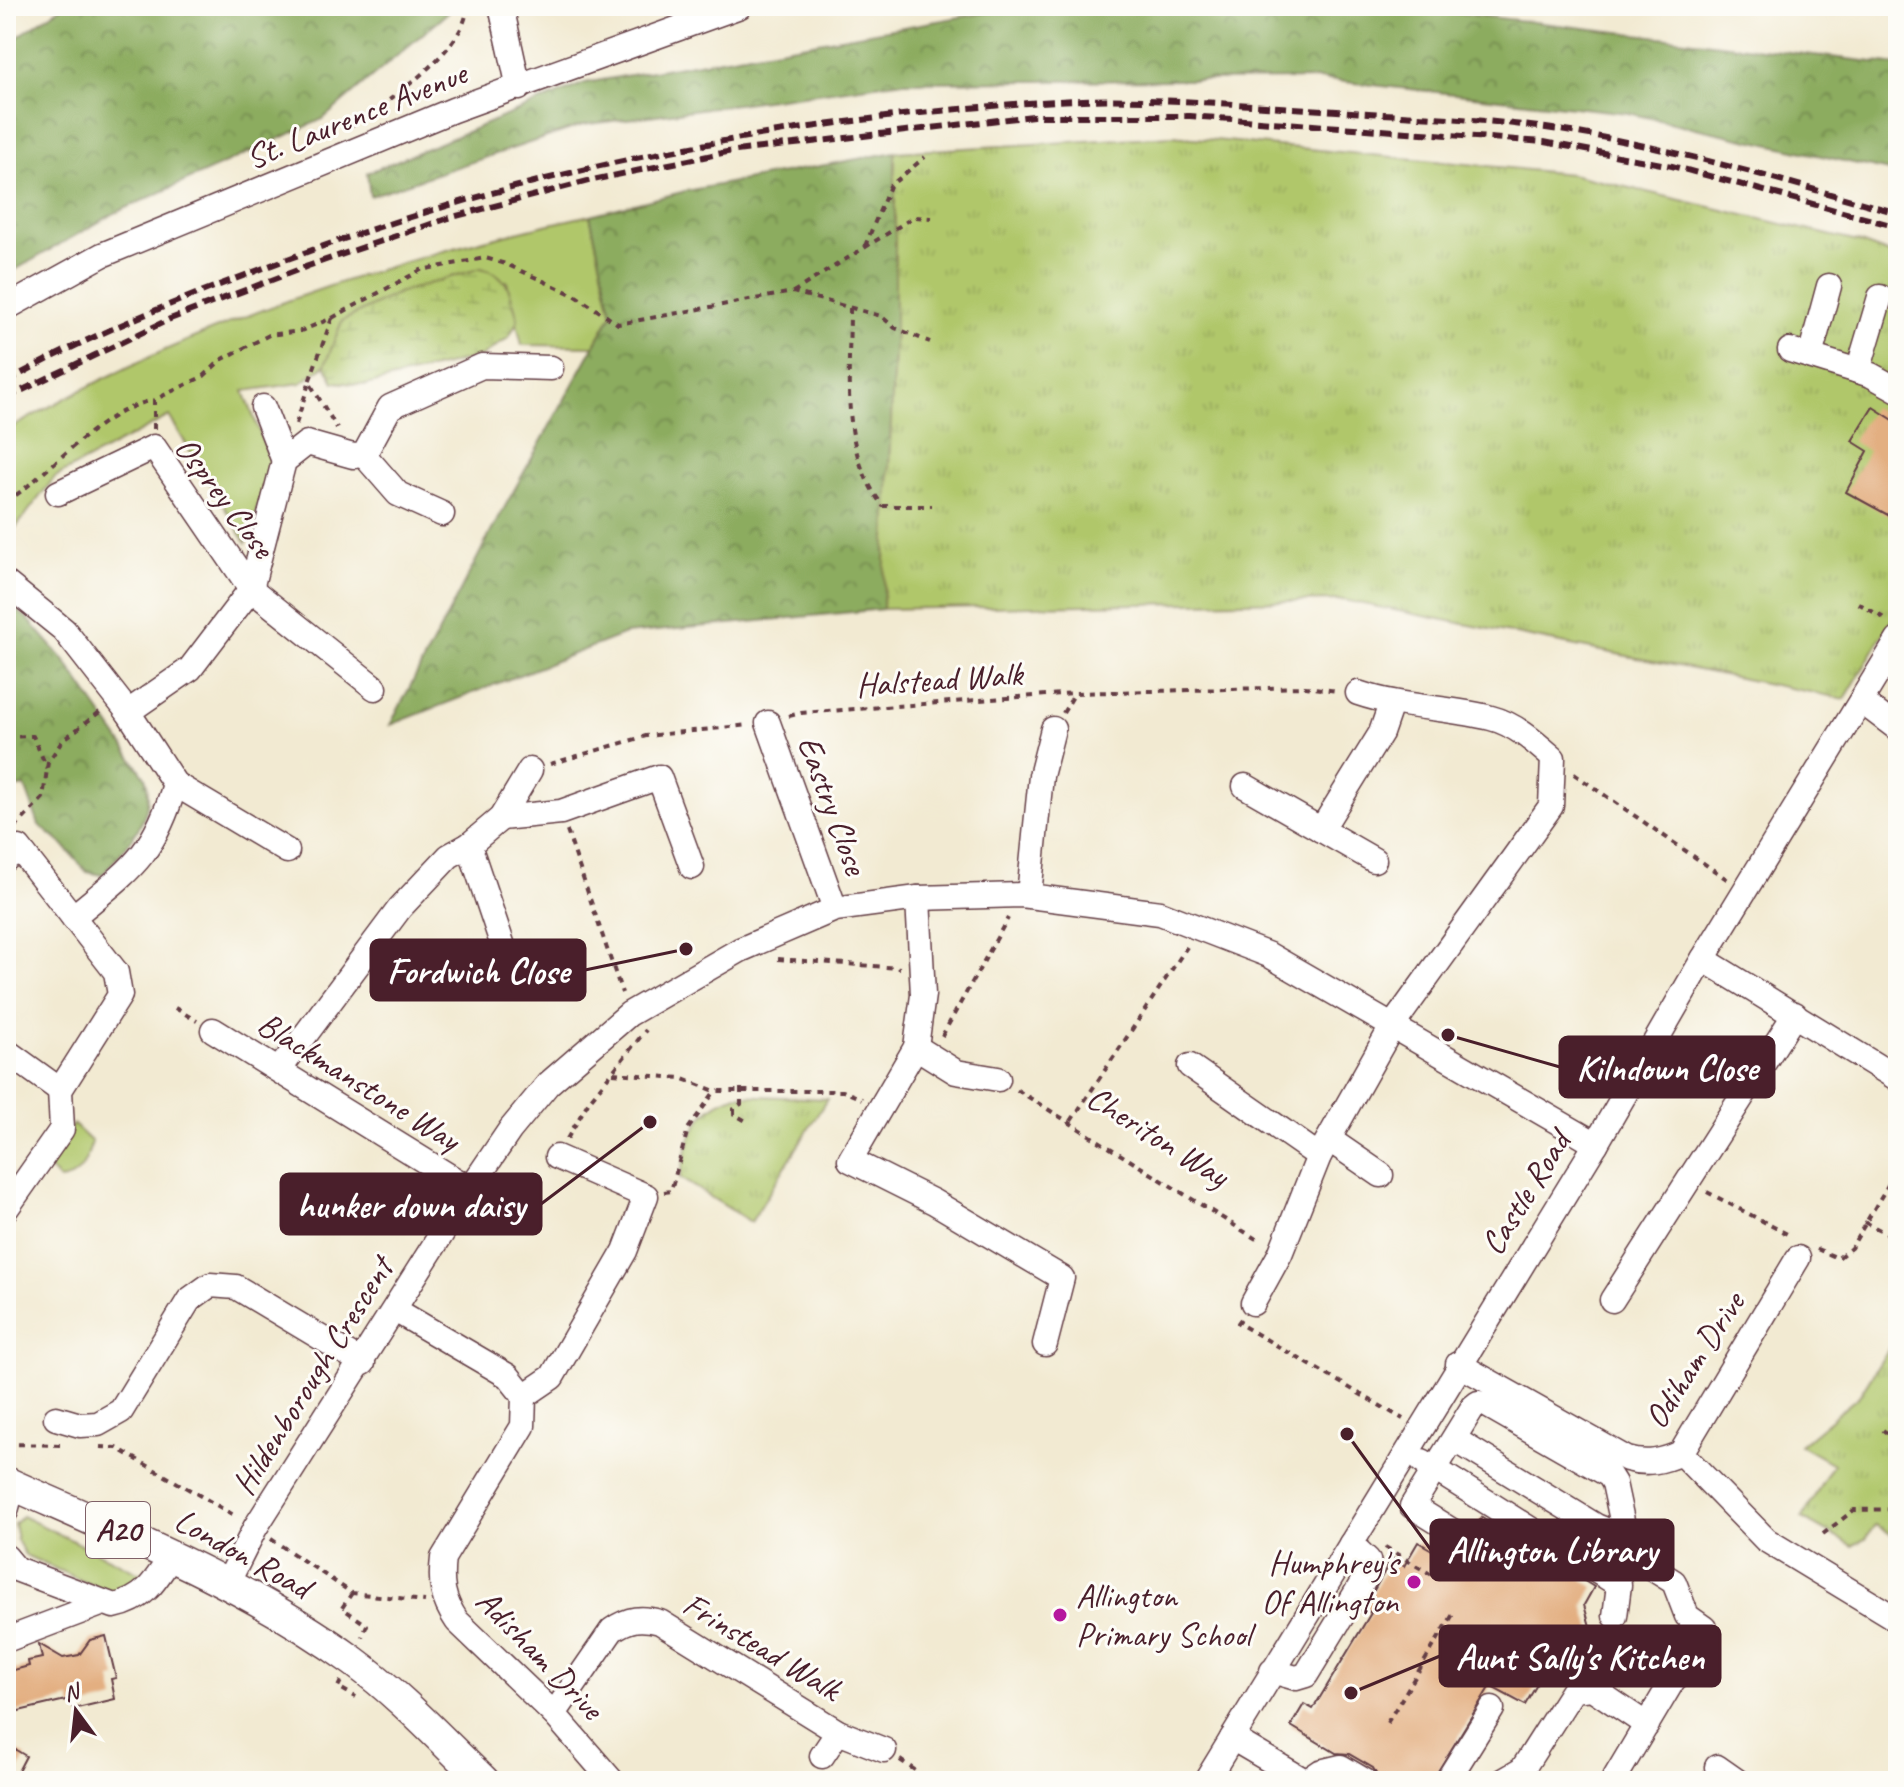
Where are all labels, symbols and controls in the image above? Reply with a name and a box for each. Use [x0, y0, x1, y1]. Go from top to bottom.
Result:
street label: St. Laurence Avenue [239, 50, 475, 179]
street label: Osprey Close [165, 428, 286, 568]
street label: Halstead Walk [854, 652, 1026, 706]
street label: Eastry Close [788, 730, 879, 882]
callout: Fordwich Close [371, 940, 585, 1000]
text: Fordwich Close [387, 948, 572, 994]
street label: Blackmanstone Way [250, 1002, 471, 1162]
callout: Kilndown Close [1560, 1037, 1774, 1097]
text: Kilndown Close [1576, 1045, 1761, 1091]
street label: Cheriton Way [1079, 1076, 1239, 1198]
street label: Castle Road [1470, 1120, 1582, 1262]
callout: hunker down daisy [281, 1174, 541, 1234]
text: hunker down daisy [297, 1182, 529, 1228]
street label: Hildenborough Crescent [222, 1245, 405, 1503]
street label: Odiham Drive [1634, 1281, 1756, 1436]
street label: London Road [167, 1498, 323, 1610]
road number: A20 [86, 1502, 150, 1558]
callout: Allington Library [1431, 1520, 1673, 1580]
text: Allington Library [1447, 1527, 1661, 1573]
place label: Humphrey's Of Allington [1261, 1541, 1401, 1623]
marker: Humphrey's Of Allington [1405, 1573, 1423, 1591]
place label: Allington Primary School [1076, 1574, 1257, 1656]
street label: Adisham Drive [467, 1580, 615, 1730]
street label: Frinstead Walk [675, 1582, 851, 1711]
marker: Allington Primary School [1051, 1606, 1069, 1624]
callout: Aunt Sally's Kitchen [1440, 1626, 1720, 1686]
text: Aunt Sally's Kitchen [1456, 1634, 1706, 1680]
north arrow [36, 1671, 116, 1751]
text: N [61, 1676, 85, 1708]

